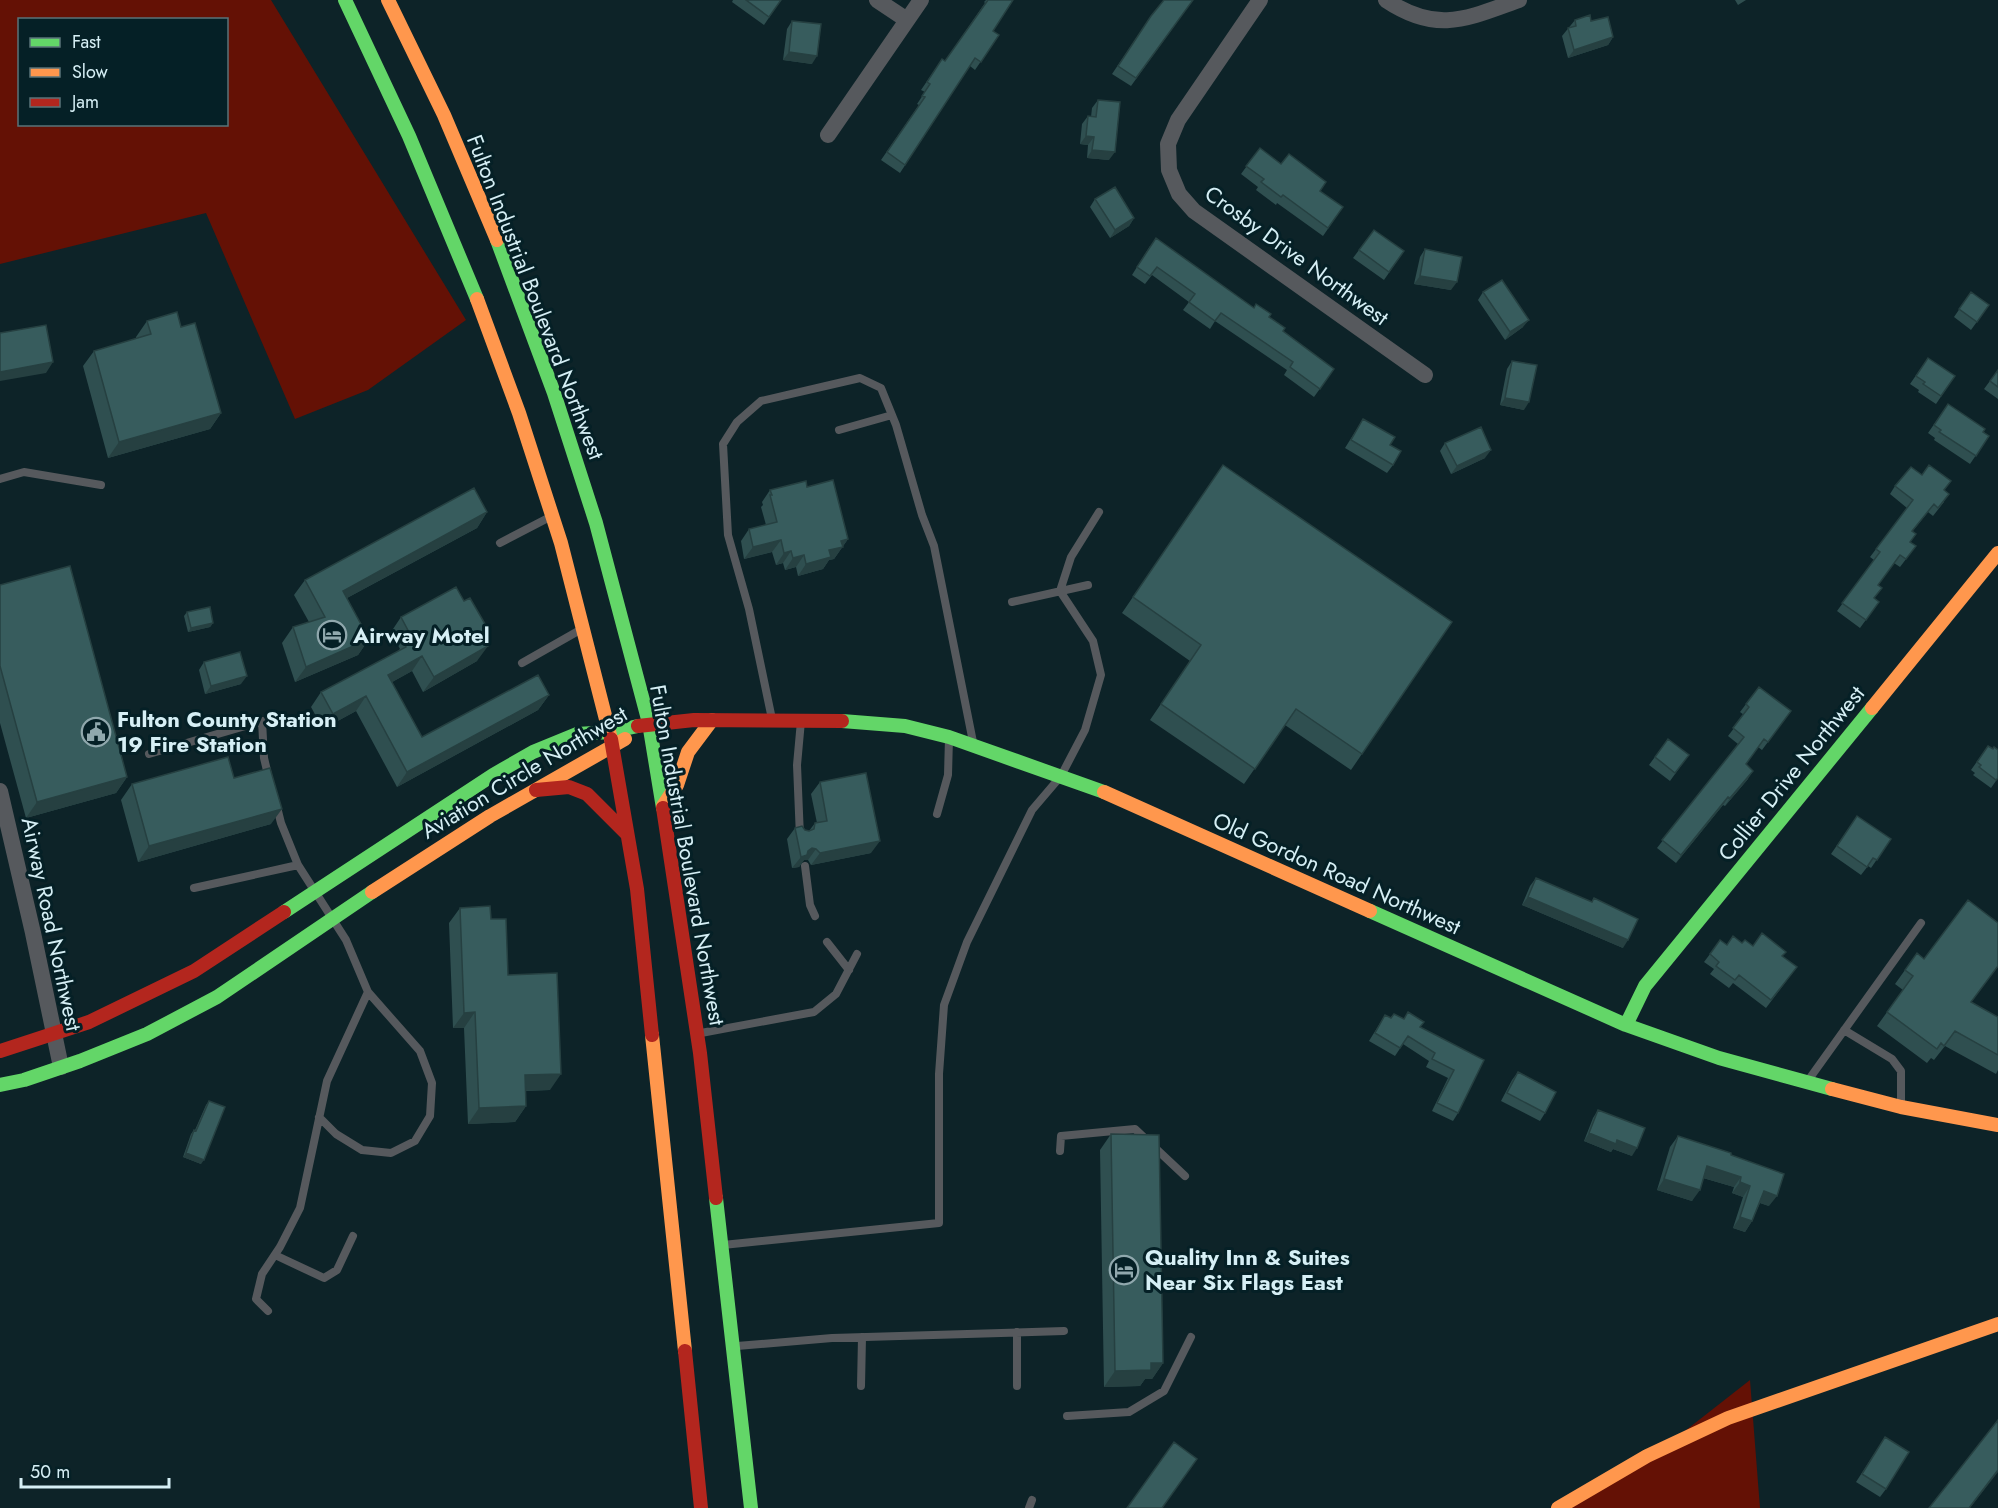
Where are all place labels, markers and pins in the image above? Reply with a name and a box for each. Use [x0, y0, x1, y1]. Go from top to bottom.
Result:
hotel icon: Airway Motel [316, 619, 348, 651]
place label: Airway Motel [352, 619, 490, 651]
place label: Fulton County Station 19 Fire Station [117, 703, 337, 760]
public building icon: Fulton County Station 19 Fire Station [80, 716, 112, 748]
place label: Quality Inn & Suites Near Six Flags East [1145, 1241, 1350, 1298]
hotel icon: Quality Inn & Suites Near Six Flags East [1108, 1254, 1140, 1286]

